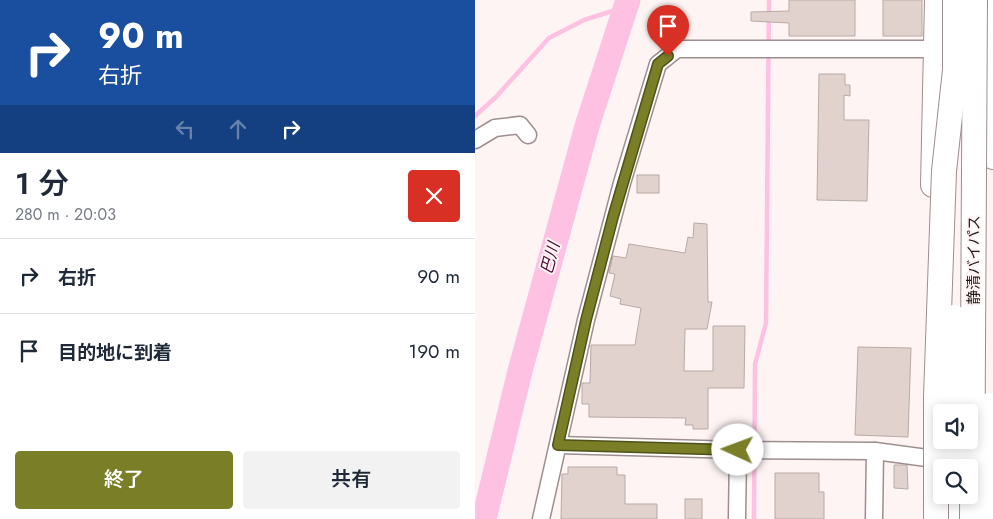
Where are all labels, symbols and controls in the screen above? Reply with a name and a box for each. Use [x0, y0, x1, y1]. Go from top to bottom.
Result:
pin [647, 5, 689, 56]
text: 90 m [98, 11, 184, 61]
icon: arrive [654, 12, 682, 40]
icon: right [15, 20, 80, 85]
text: 右折 [98, 59, 142, 91]
icon: left [171, 115, 199, 143]
icon: ahead [224, 115, 252, 143]
icon: right [277, 115, 305, 143]
text: 1 分 [15, 162, 69, 205]
button: close [408, 170, 460, 222]
text: 280 m · 20:03 [15, 203, 116, 226]
street label: 静清バイパス [963, 215, 985, 305]
water label: 巴川 [535, 238, 566, 276]
icon: right [15, 262, 43, 290]
text: 90 m [417, 263, 460, 290]
text: 右折 [58, 264, 96, 291]
icon: arrive [15, 337, 43, 365]
text: 190 m [409, 338, 460, 365]
text: 目的地に到着 [58, 339, 172, 366]
map controls [933, 404, 978, 504]
button: sound [933, 404, 978, 449]
position arrow [711, 423, 763, 475]
button: 終了 [15, 451, 233, 509]
button: 共有 [243, 451, 460, 509]
button: search [933, 459, 978, 504]

